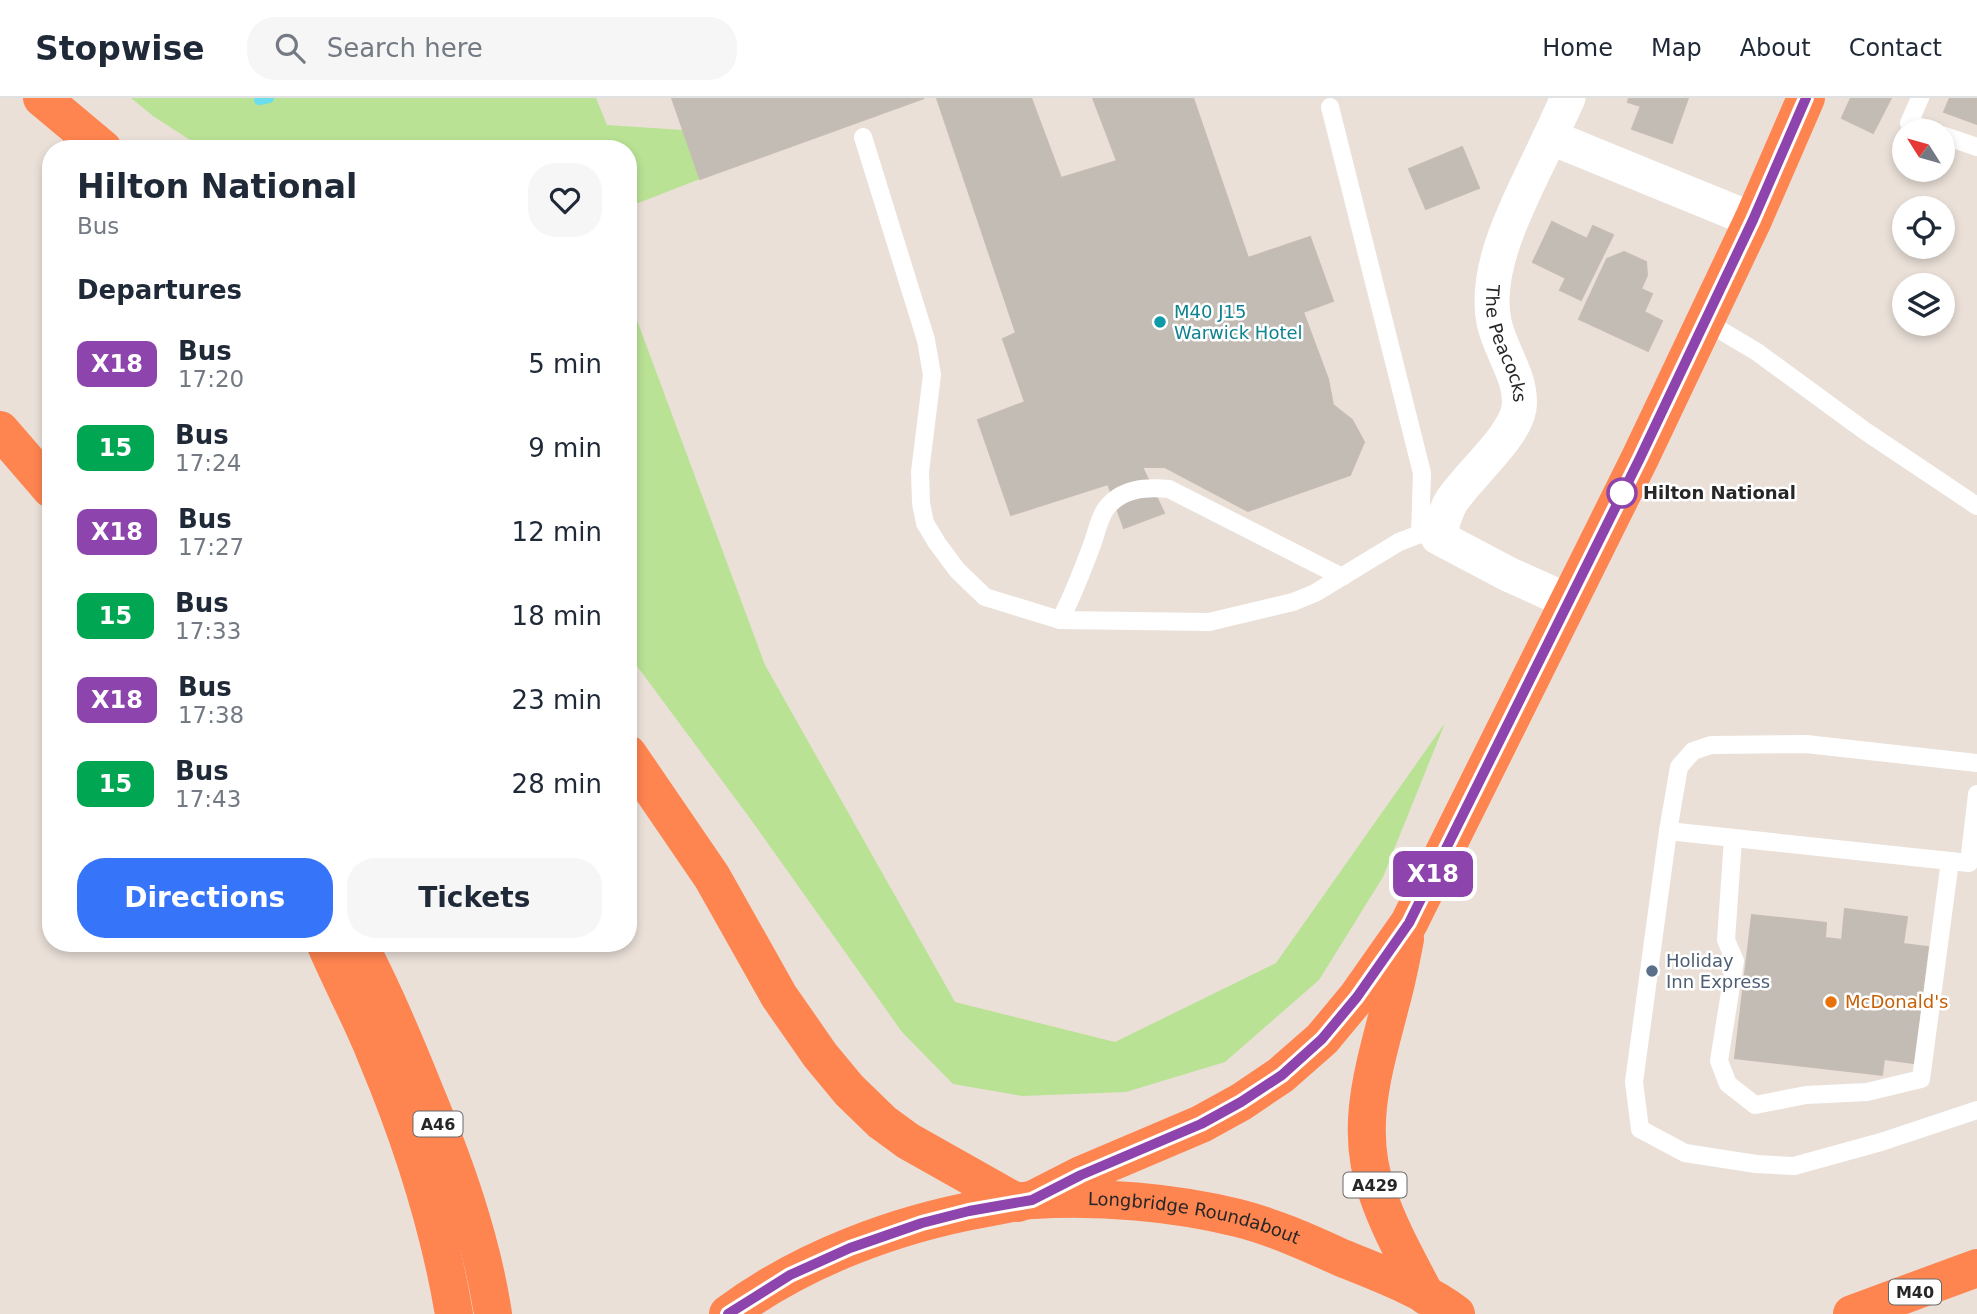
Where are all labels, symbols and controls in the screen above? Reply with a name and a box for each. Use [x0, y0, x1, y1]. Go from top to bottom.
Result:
search box [247, 17, 737, 80]
text: Stopwise [35, 29, 205, 68]
icon: search [271, 29, 309, 67]
text: Search here [327, 33, 483, 63]
text: Home [1542, 34, 1613, 62]
text: Map [1651, 34, 1702, 62]
text: About [1740, 34, 1811, 62]
text: Contact [1849, 34, 1942, 62]
north arrow [1892, 119, 1955, 182]
map controls [1892, 119, 1955, 336]
button: heart [528, 163, 602, 237]
text: Hilton National [77, 167, 357, 206]
button: locate [1892, 196, 1955, 259]
text: Bus [77, 213, 119, 239]
button: layers [1892, 273, 1955, 336]
text: Departures [77, 275, 242, 305]
street label: The Peacocks [1482, 283, 1531, 403]
place label: M40 J15 Warwick Hotel [1174, 301, 1303, 343]
marker: M40 J15 Warwick Hotel [1152, 314, 1168, 330]
text: Bus [178, 336, 232, 366]
text: 5 min [528, 349, 602, 379]
text: X18 [91, 350, 143, 378]
text: 17:20 [178, 366, 244, 392]
text: Bus [175, 420, 229, 450]
text: 9 min [528, 433, 602, 463]
text: 15 [99, 434, 132, 462]
text: 17:24 [175, 450, 241, 476]
marker: Hilton National [1607, 478, 1637, 508]
place label: Hilton National [1643, 482, 1796, 503]
text: Bus [178, 504, 232, 534]
text: 12 min [512, 517, 602, 547]
text: X18 [91, 518, 143, 546]
text: 17:27 [178, 534, 244, 560]
text: Bus [175, 588, 229, 618]
text: 18 min [512, 601, 602, 631]
text: 15 [99, 602, 132, 630]
text: 17:33 [175, 618, 241, 644]
text: Bus [178, 672, 232, 702]
text: 23 min [512, 685, 602, 715]
text: X18 [91, 686, 143, 714]
text: 17:38 [178, 702, 244, 728]
text: Bus [175, 756, 229, 786]
text: 28 min [512, 769, 602, 799]
text: 15 [99, 770, 132, 798]
text: 17:43 [175, 786, 241, 812]
line badge: X18 [1393, 851, 1473, 897]
button: Directions [77, 858, 333, 938]
button: Tickets [347, 858, 602, 938]
text: X18 [1407, 860, 1459, 888]
place label: Holiday Inn Express [1666, 950, 1770, 992]
marker: Holiday Inn Express [1644, 963, 1660, 979]
place label: McDonald's [1845, 991, 1949, 1012]
marker: McDonald's [1823, 994, 1839, 1010]
road number: A46 [414, 1112, 462, 1136]
road number: A429 [1344, 1172, 1406, 1198]
street label: Longbridge Roundabout [1088, 1188, 1303, 1248]
road number: M40 [1889, 1280, 1941, 1304]

